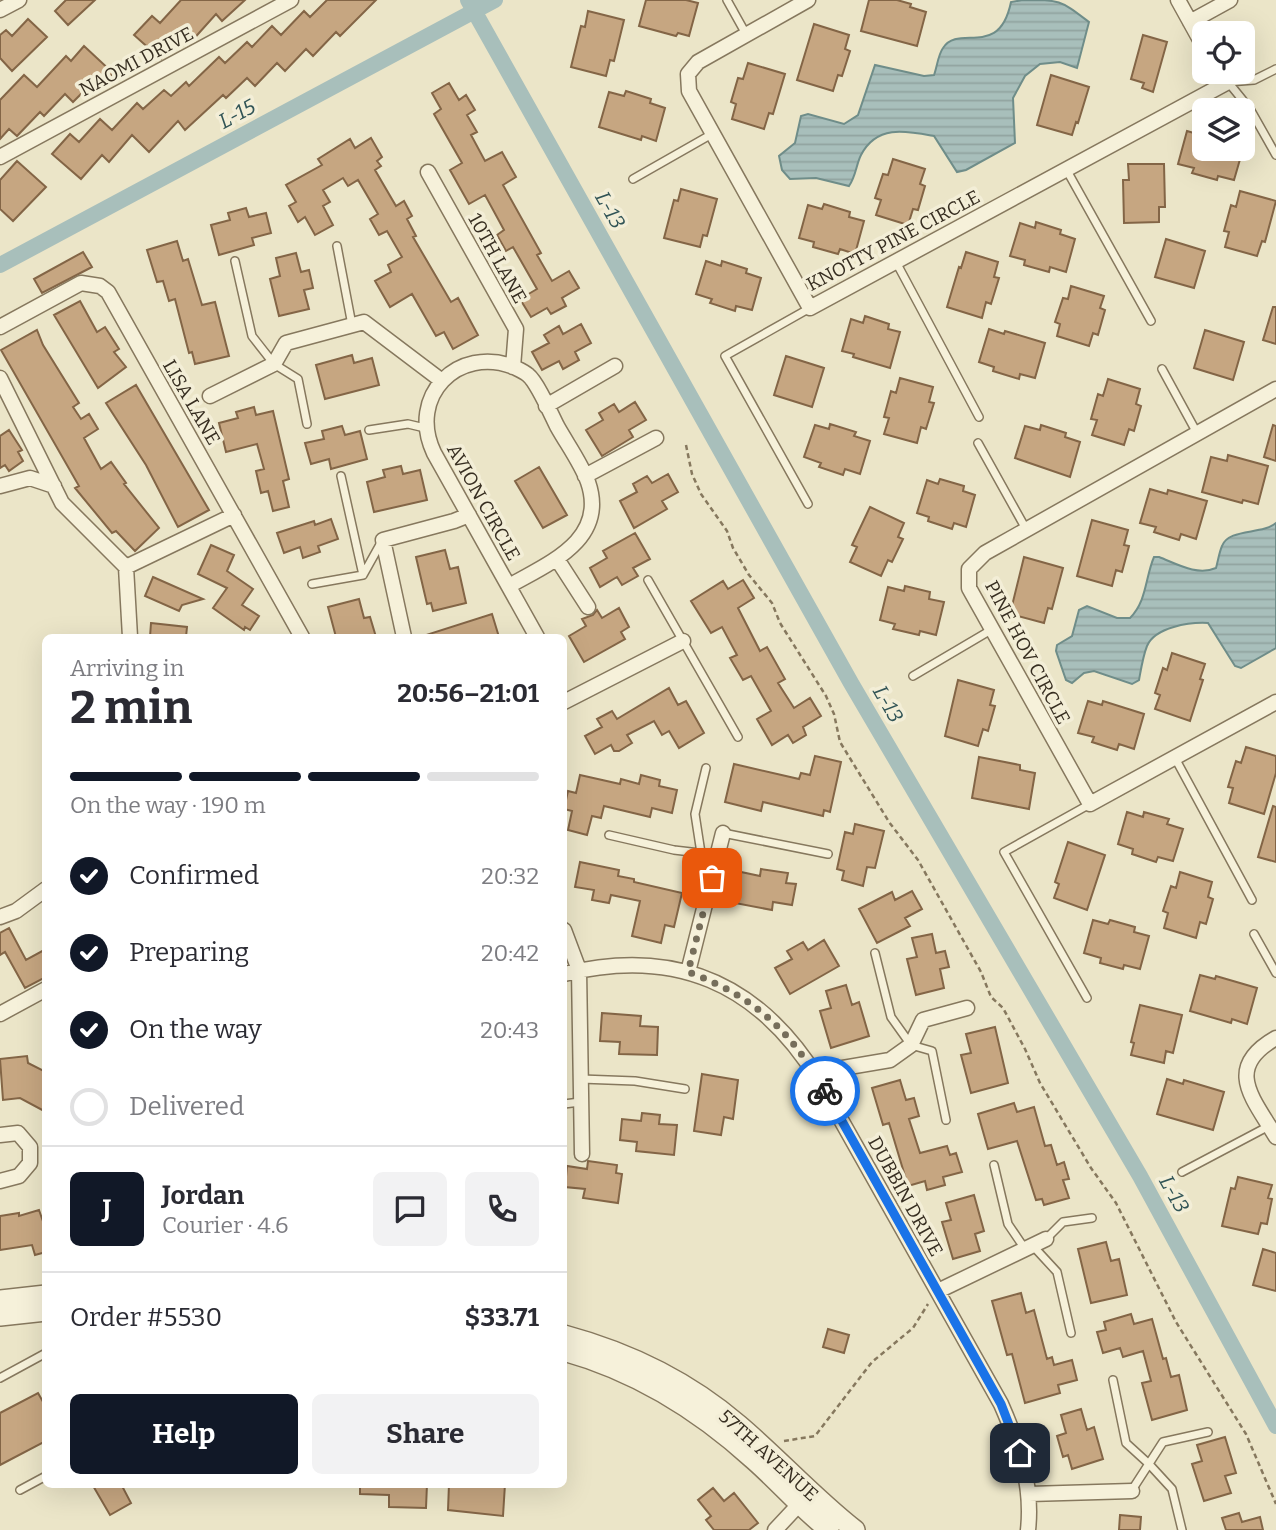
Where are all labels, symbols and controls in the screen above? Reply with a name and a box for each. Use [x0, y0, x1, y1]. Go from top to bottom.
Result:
map controls [1192, 21, 1255, 161]
button: locate [1192, 21, 1255, 84]
street label: NAOMI DRIVE [75, 22, 197, 101]
water label: L-15 [214, 94, 260, 134]
button: layers [1192, 98, 1255, 161]
street label: KNOTTY PINE CIRCLE [803, 185, 984, 296]
water label: L-13 [589, 187, 631, 233]
street label: 10TH LANE [463, 209, 532, 307]
street label: LISA LANE [158, 355, 225, 449]
street label: AVION CIRCLE [442, 440, 525, 565]
street label: PINE HOV CIRCLE [980, 577, 1075, 728]
text: Arriving in [70, 654, 184, 682]
text: 20:56–21:01 [397, 678, 539, 709]
text: 2 min [70, 680, 192, 735]
water label: L-13 [867, 681, 909, 727]
text: On the way · 190 m [70, 791, 266, 819]
pin [682, 848, 742, 908]
icon: check [70, 857, 108, 895]
icon: bag [693, 859, 731, 897]
text: Confirmed [129, 860, 259, 891]
text: 20:32 [481, 862, 539, 890]
icon: check [70, 934, 108, 972]
text: Preparing [129, 937, 249, 968]
text: 20:42 [481, 939, 539, 967]
icon: check [70, 1011, 108, 1049]
text: On the way [129, 1014, 262, 1045]
text: 20:43 [480, 1016, 539, 1044]
courier [790, 1056, 860, 1126]
icon: bike [806, 1072, 844, 1110]
text: Delivered [129, 1091, 244, 1122]
street label: DUBBIN DRIVE [863, 1132, 948, 1260]
water label: L-13 [1153, 1171, 1195, 1217]
button: chat [373, 1172, 447, 1246]
button: phone [465, 1172, 539, 1246]
text: Jordan [162, 1180, 244, 1211]
text: J [103, 1194, 111, 1225]
text: Courier · 4.6 [162, 1211, 289, 1239]
text: Order #5530 [70, 1302, 222, 1333]
text: $33.71 [465, 1302, 539, 1333]
button: Help [70, 1394, 298, 1474]
button: Share [312, 1394, 539, 1474]
street label: 57TH AVENUE [714, 1405, 823, 1506]
pin [990, 1423, 1050, 1483]
icon: home [1001, 1434, 1039, 1472]

